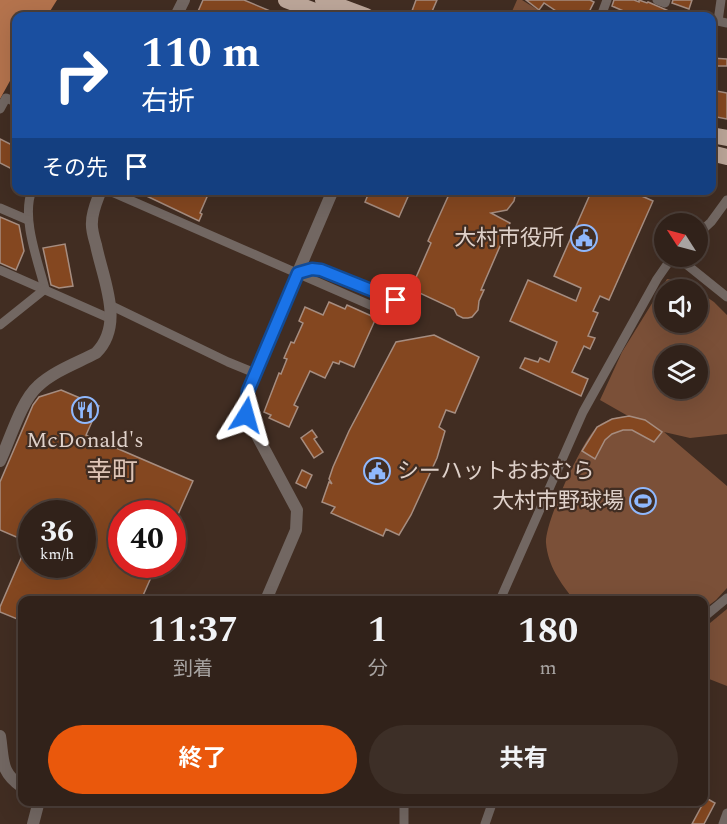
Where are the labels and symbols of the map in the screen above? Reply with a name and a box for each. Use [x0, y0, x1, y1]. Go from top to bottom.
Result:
north arrow [654, 213, 708, 267]
place label: 大村市役所 [454, 222, 564, 255]
public building icon: 大村市役所 [569, 223, 599, 253]
pin [370, 274, 421, 325]
position arrow [214, 383, 278, 447]
restaurant icon: McDonald's [70, 395, 100, 425]
place label: McDonald's [26, 424, 144, 457]
district label: 幸町 [86, 452, 138, 492]
place label: シーハットおおむら [397, 455, 595, 488]
public building icon: シーハットおおむら [362, 456, 392, 486]
place label: 大村市野球場 [492, 485, 624, 518]
sports icon: 大村市野球場 [628, 486, 658, 516]
speed limit sign: 40 [108, 500, 186, 578]

